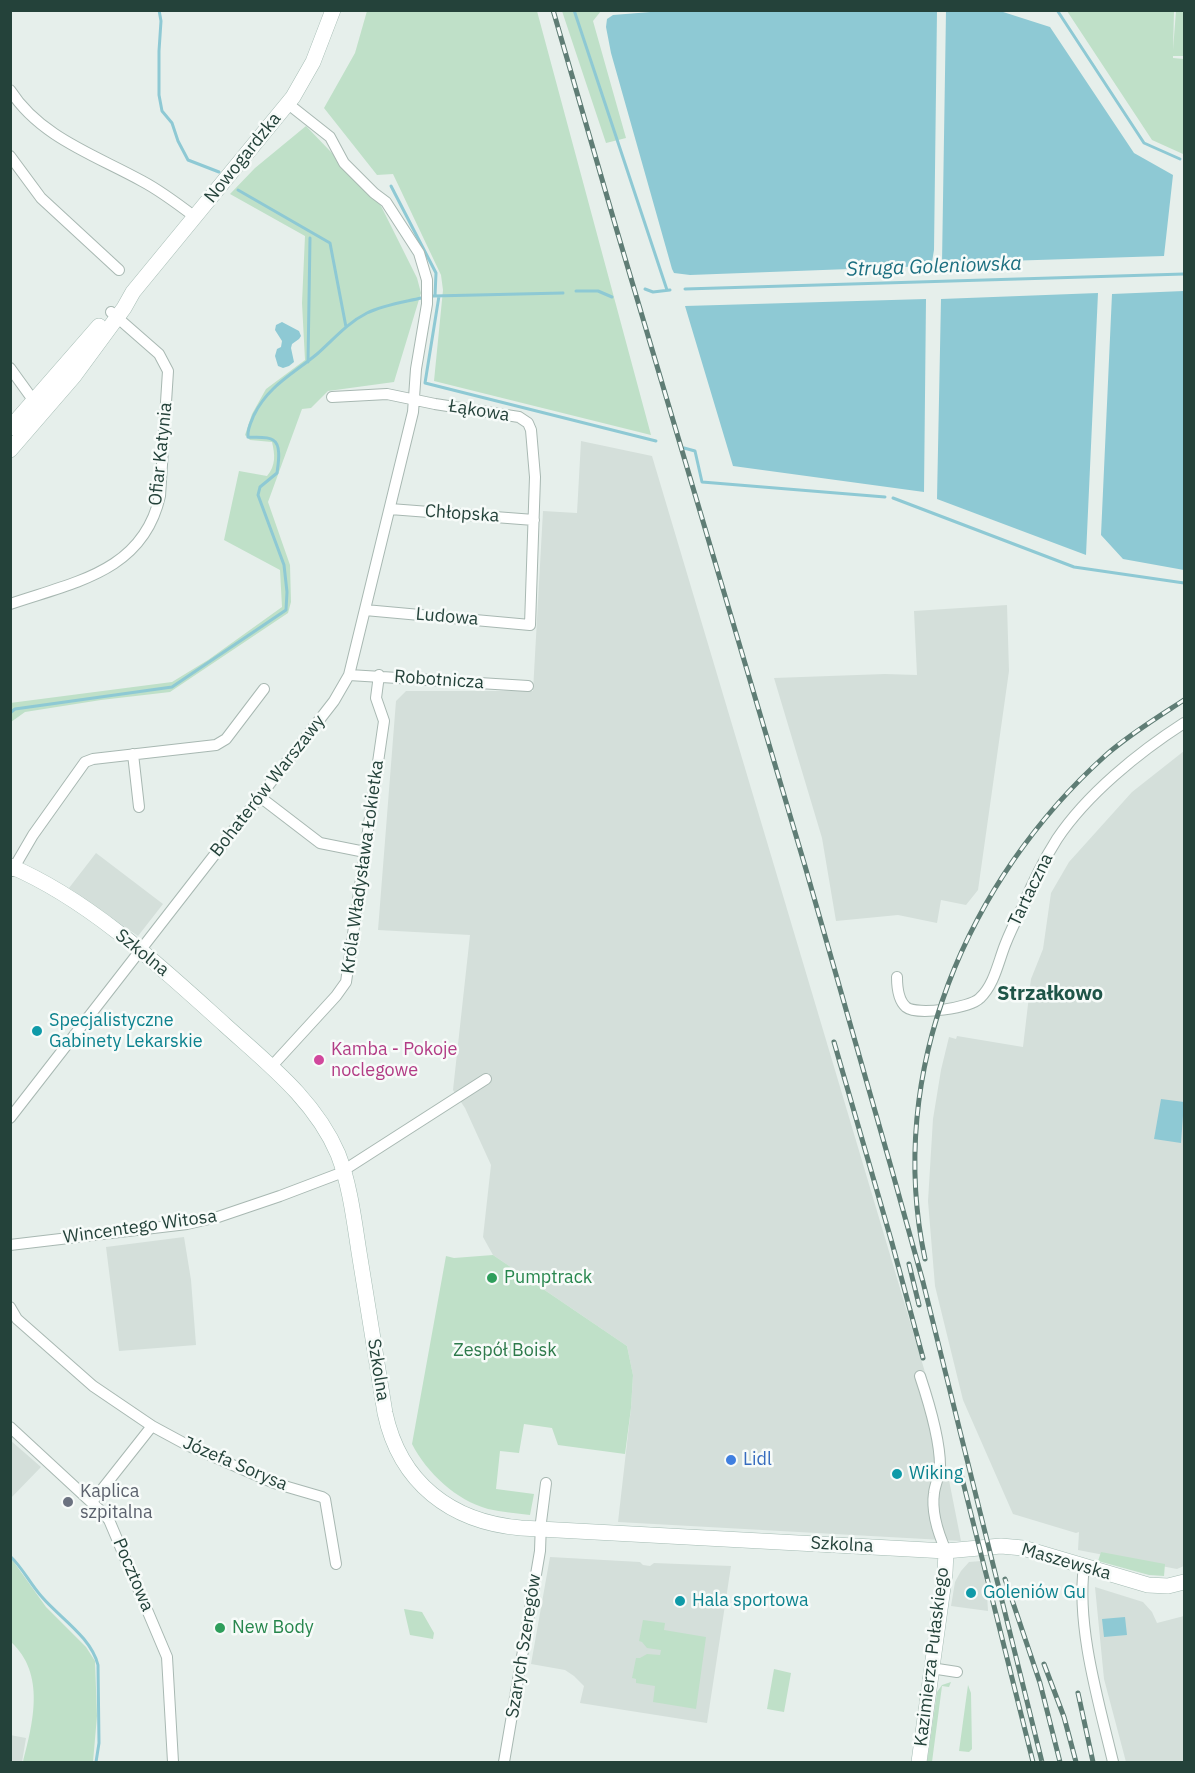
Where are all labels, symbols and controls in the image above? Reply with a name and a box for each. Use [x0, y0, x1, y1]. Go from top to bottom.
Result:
street label: Nowogardzka [200, 109, 286, 207]
water label: Struga Goleniowska [846, 252, 1022, 282]
street label: Łąkowa [447, 396, 511, 426]
street label: Ofiar Katynia [145, 401, 177, 507]
street label: Chłopska [424, 501, 500, 527]
street label: Ludowa [415, 604, 479, 630]
street label: Robotnicza [393, 666, 485, 694]
street label: Bohaterów Warszawy [206, 711, 330, 861]
street label: Króla Władysława Łokietka [337, 759, 389, 975]
street label: Tartaczna [1004, 850, 1058, 930]
street label: Szkolna [111, 925, 173, 981]
district label: Strzałkowo [997, 982, 1103, 1006]
place label: Specjalistyczne Gabinety Lekarskie [49, 1010, 203, 1052]
marker: Specjalistyczne Gabinety Lekarskie [30, 1024, 44, 1038]
place label: Kamba - Pokoje noclegowe [331, 1039, 457, 1082]
marker: Kamba - Pokoje noclegowe [312, 1053, 326, 1067]
street label: Wincentego Witosa [62, 1206, 218, 1248]
place label: Pumptrack [504, 1267, 592, 1289]
marker: Pumptrack [485, 1271, 499, 1285]
street label: Szkolna [362, 1337, 394, 1403]
park label: Zespół Boisk [453, 1340, 557, 1362]
street label: Józefa Sorysa [179, 1432, 291, 1496]
place label: Lidl [743, 1449, 772, 1471]
marker: Lidl [724, 1453, 738, 1467]
place label: Wiking [909, 1463, 963, 1485]
marker: Wiking [890, 1467, 904, 1481]
place label: Kaplica szpitalna [80, 1481, 153, 1524]
marker: Kaplica szpitalna [61, 1495, 75, 1509]
street label: Szkolna [810, 1533, 874, 1557]
street label: Pocztowa [108, 1535, 158, 1615]
street label: Maszewska [1019, 1539, 1113, 1585]
street label: Kazimierza Pułaskiego [910, 1566, 954, 1748]
street label: Szarych Szeregów [502, 1572, 546, 1720]
place label: Goleniów Gu [983, 1582, 1086, 1604]
marker: Goleniów Gu [964, 1586, 978, 1600]
place label: Hala sportowa [692, 1590, 809, 1612]
marker: Hala sportowa [673, 1594, 687, 1608]
place label: New Body [232, 1617, 314, 1639]
marker: New Body [213, 1621, 227, 1635]

